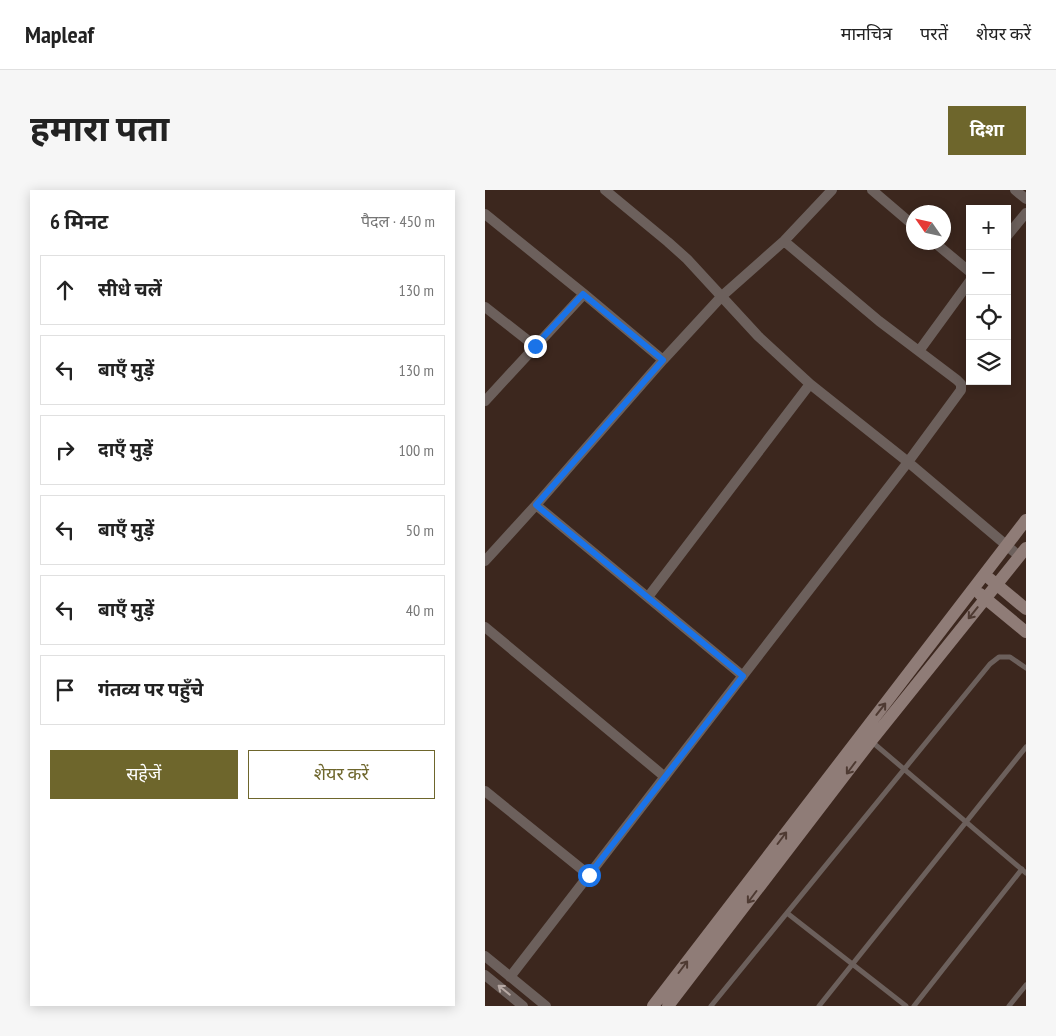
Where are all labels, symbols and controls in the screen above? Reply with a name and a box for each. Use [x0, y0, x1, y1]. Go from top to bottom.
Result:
text: Mapleaf [25, 19, 94, 50]
text: मानचित्र [841, 22, 892, 45]
text: परतें [920, 22, 948, 45]
text: शेयर करें [976, 22, 1031, 45]
text: हमारा पता [30, 105, 169, 151]
button: दिशा [948, 106, 1026, 155]
north arrow [906, 205, 951, 250]
map controls [966, 205, 1011, 385]
button: + [966, 205, 1011, 250]
text: 6 मिनट [50, 208, 108, 235]
text: पैदल · 450 m [361, 211, 435, 231]
button: − [966, 250, 1011, 295]
icon: ahead [51, 276, 79, 304]
text: सीधे चलें [98, 277, 162, 301]
text: 130 m [399, 280, 434, 300]
button: locate [966, 295, 1011, 340]
route end [524, 335, 547, 358]
button: layers [966, 340, 1011, 385]
icon: left [51, 356, 79, 384]
text: बाएँ मुड़ें [98, 357, 154, 381]
text: 130 m [399, 360, 434, 380]
icon: right [51, 436, 79, 464]
text: दाएँ मुड़ें [98, 437, 153, 461]
text: 100 m [399, 440, 434, 460]
icon: left [51, 516, 79, 544]
text: बाएँ मुड़ें [98, 517, 154, 541]
text: 50 m [406, 520, 434, 540]
icon: left [51, 596, 79, 624]
text: बाएँ मुड़ें [98, 597, 154, 621]
text: 40 m [406, 600, 434, 620]
one-way arrow [968, 606, 979, 619]
icon: arrive [51, 676, 79, 704]
text: गंतव्य पर पहुँचे [98, 677, 203, 701]
one-way arrow [875, 703, 886, 716]
button: सहेजें [50, 750, 238, 799]
button: शेयर करें [248, 750, 435, 799]
one-way arrow [845, 761, 856, 774]
one-way arrow [776, 832, 787, 845]
route start [578, 864, 601, 887]
one-way arrow [747, 890, 757, 904]
one-way arrow [678, 960, 688, 974]
one-way arrow [498, 985, 511, 996]

